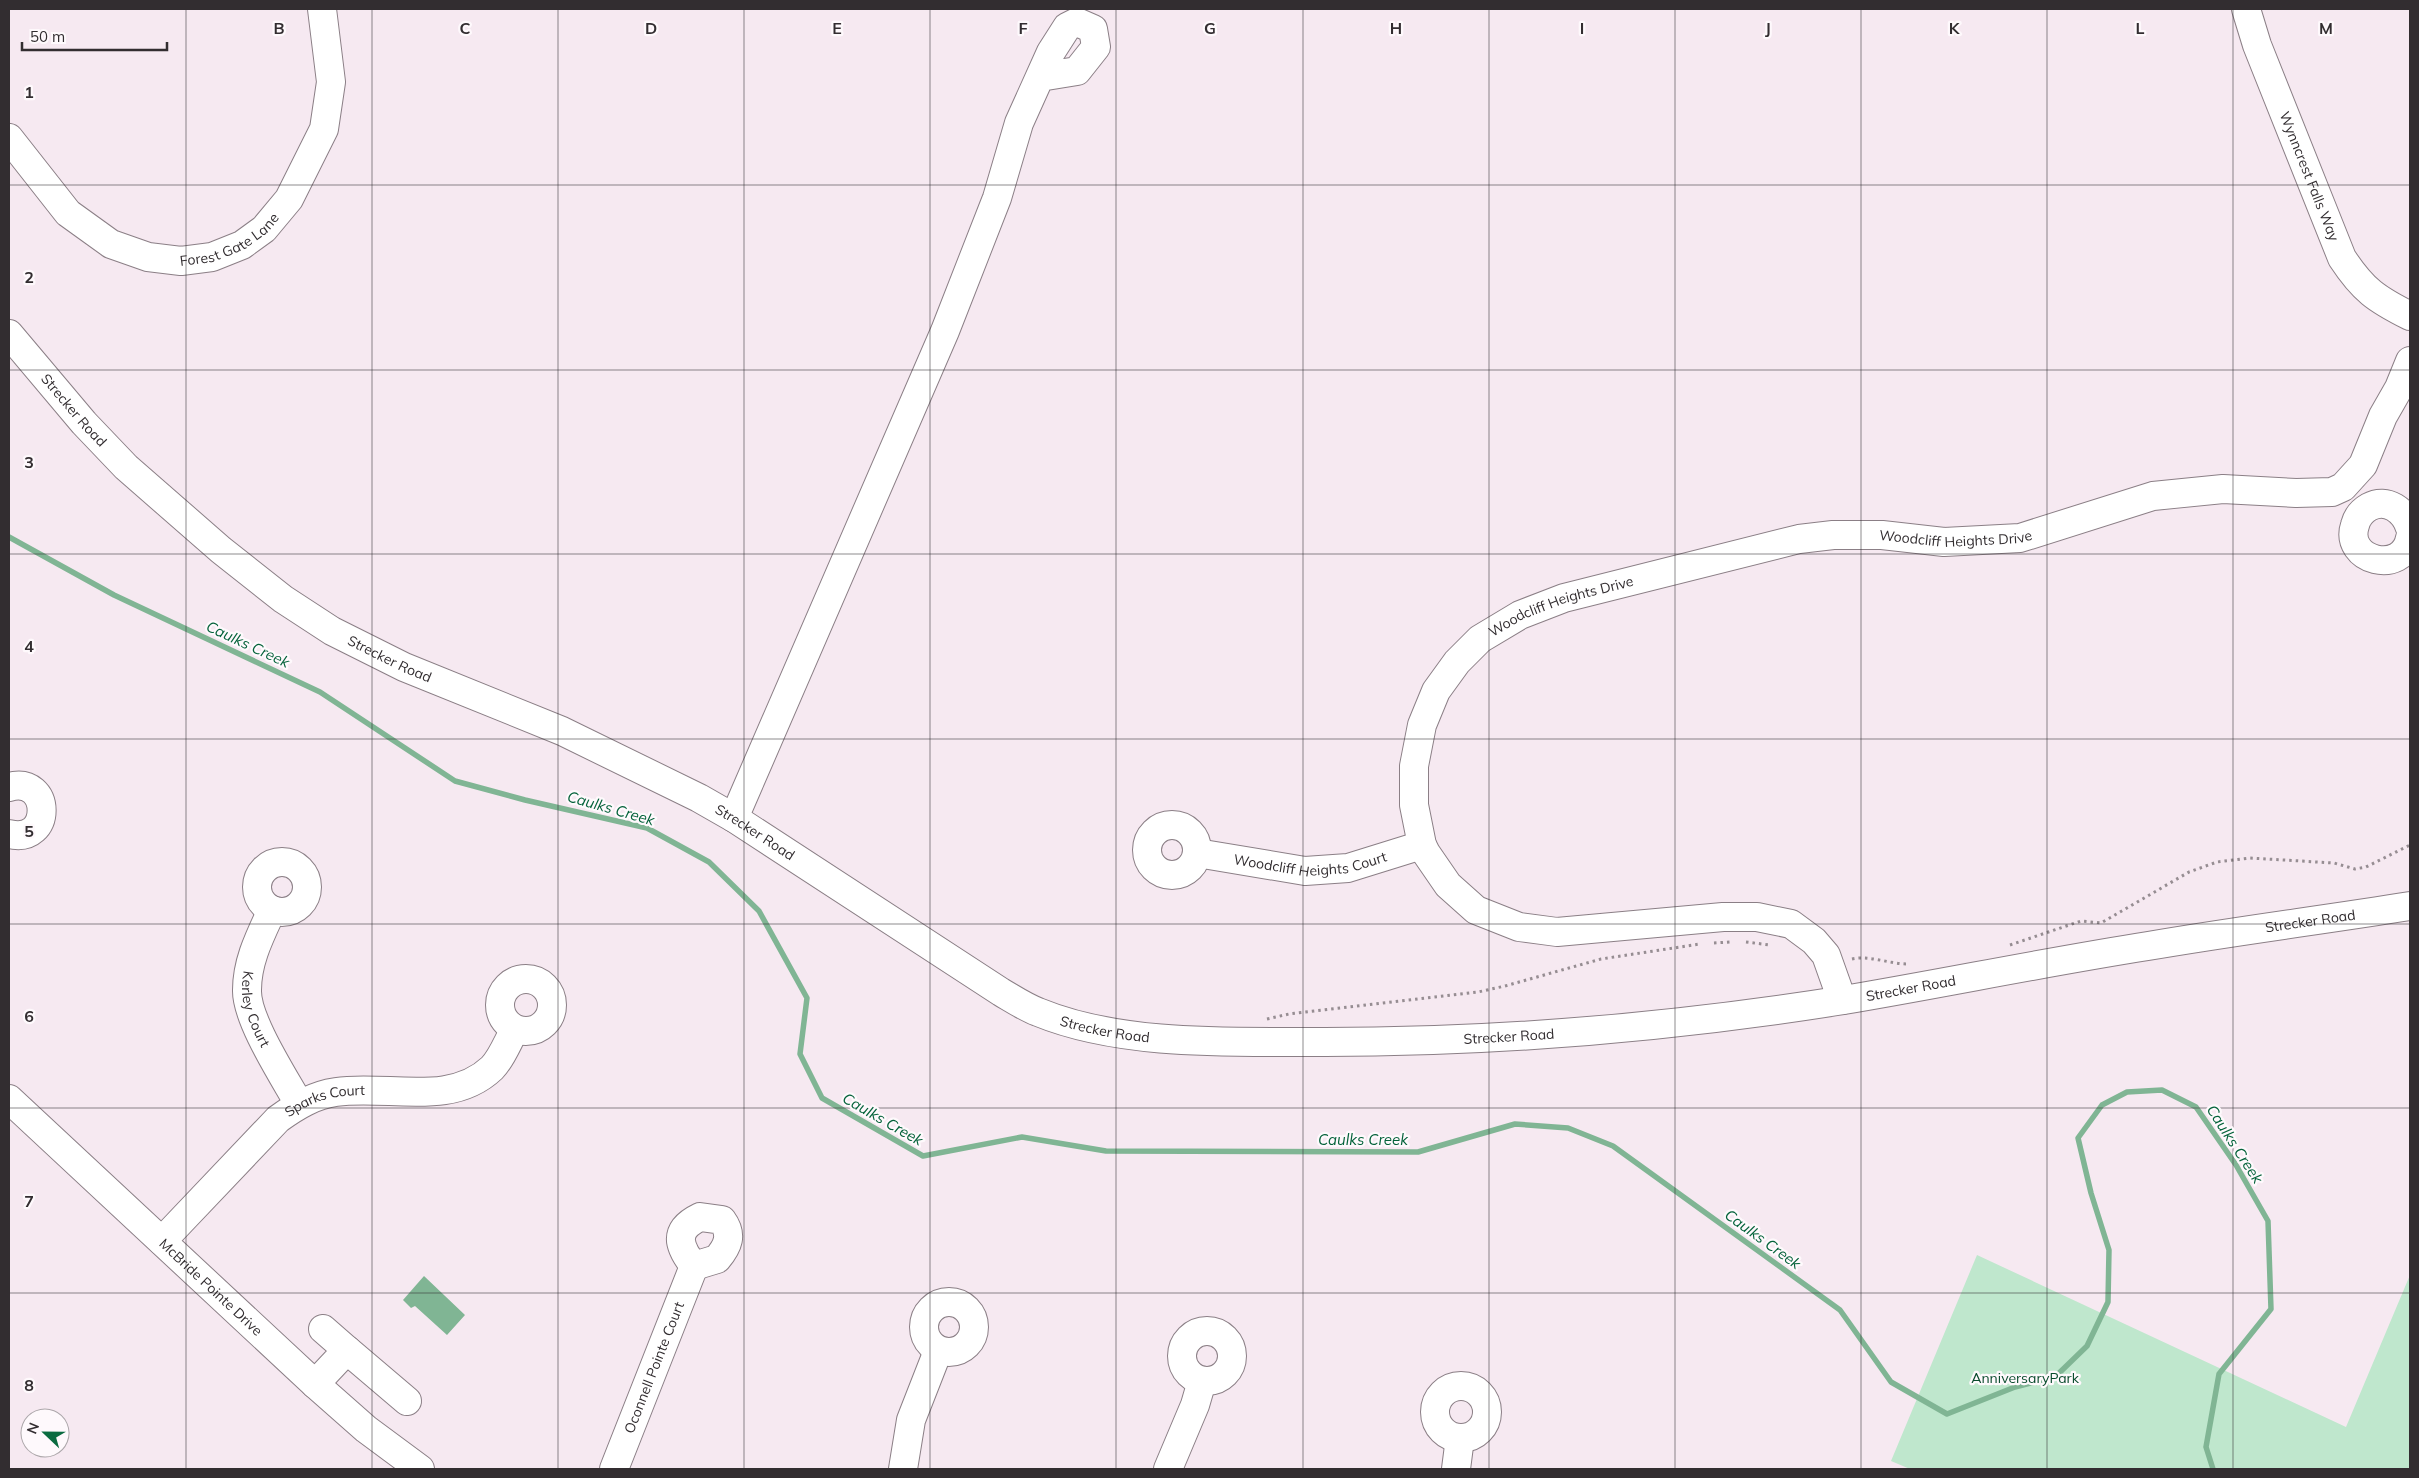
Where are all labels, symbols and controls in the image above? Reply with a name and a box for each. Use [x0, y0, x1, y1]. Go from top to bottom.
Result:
text: B [273, 18, 285, 38]
text: C [460, 18, 471, 38]
text: D [645, 18, 657, 38]
text: E [832, 18, 842, 38]
text: F [1018, 18, 1028, 38]
text: G [1204, 18, 1216, 38]
text: H [1390, 18, 1402, 38]
text: I [1580, 18, 1584, 38]
text: J [1765, 18, 1771, 38]
text: K [1949, 18, 1961, 38]
text: L [2136, 18, 2145, 38]
text: M [2319, 18, 2333, 38]
scale bar [22, 20, 168, 52]
text: 50 m [30, 27, 65, 46]
text: 1 [24, 82, 34, 102]
street label: Wynncrest Falls Way [2275, 109, 2344, 244]
street label: Forest Gate Lane [179, 209, 283, 270]
text: 2 [24, 267, 34, 287]
street label: Strecker Road [37, 370, 111, 450]
text: 3 [24, 452, 34, 472]
street label: Woodcliff Heights Drive [1878, 526, 2034, 551]
street label: Woodcliff Heights Drive [1485, 572, 1635, 641]
water label: Caulks Creek [203, 616, 294, 672]
street label: Strecker Road [345, 631, 434, 686]
text: 4 [24, 636, 34, 656]
water label: Caulks Creek [565, 786, 658, 830]
street label: Strecker Road [712, 800, 798, 864]
text: 5 [24, 821, 34, 841]
street label: Woodcliff Heights Court [1232, 848, 1389, 881]
street label: Strecker Road [2264, 906, 2357, 937]
street label: Kerley Court [238, 970, 274, 1050]
street label: Strecker Road [1865, 971, 1957, 1005]
text: 6 [24, 1006, 34, 1026]
street label: Strecker Road [1058, 1012, 1151, 1046]
street label: Strecker Road [1463, 1025, 1555, 1048]
street label: Sparks Court [281, 1081, 365, 1121]
water label: Caulks Creek [839, 1088, 928, 1150]
water label: Caulks Creek [2203, 1101, 2268, 1188]
water label: Caulks Creek [1318, 1130, 1409, 1149]
text: 7 [24, 1191, 34, 1211]
water label: Caulks Creek [1721, 1205, 1806, 1274]
street label: McBride Pointe Drive [155, 1235, 266, 1340]
street label: Oconnell Pointe Court [620, 1299, 688, 1436]
park label: AnniversaryPark [1971, 1369, 2080, 1387]
text: 8 [24, 1375, 34, 1395]
north arrow [20, 1408, 70, 1458]
text: N [23, 1420, 43, 1436]

